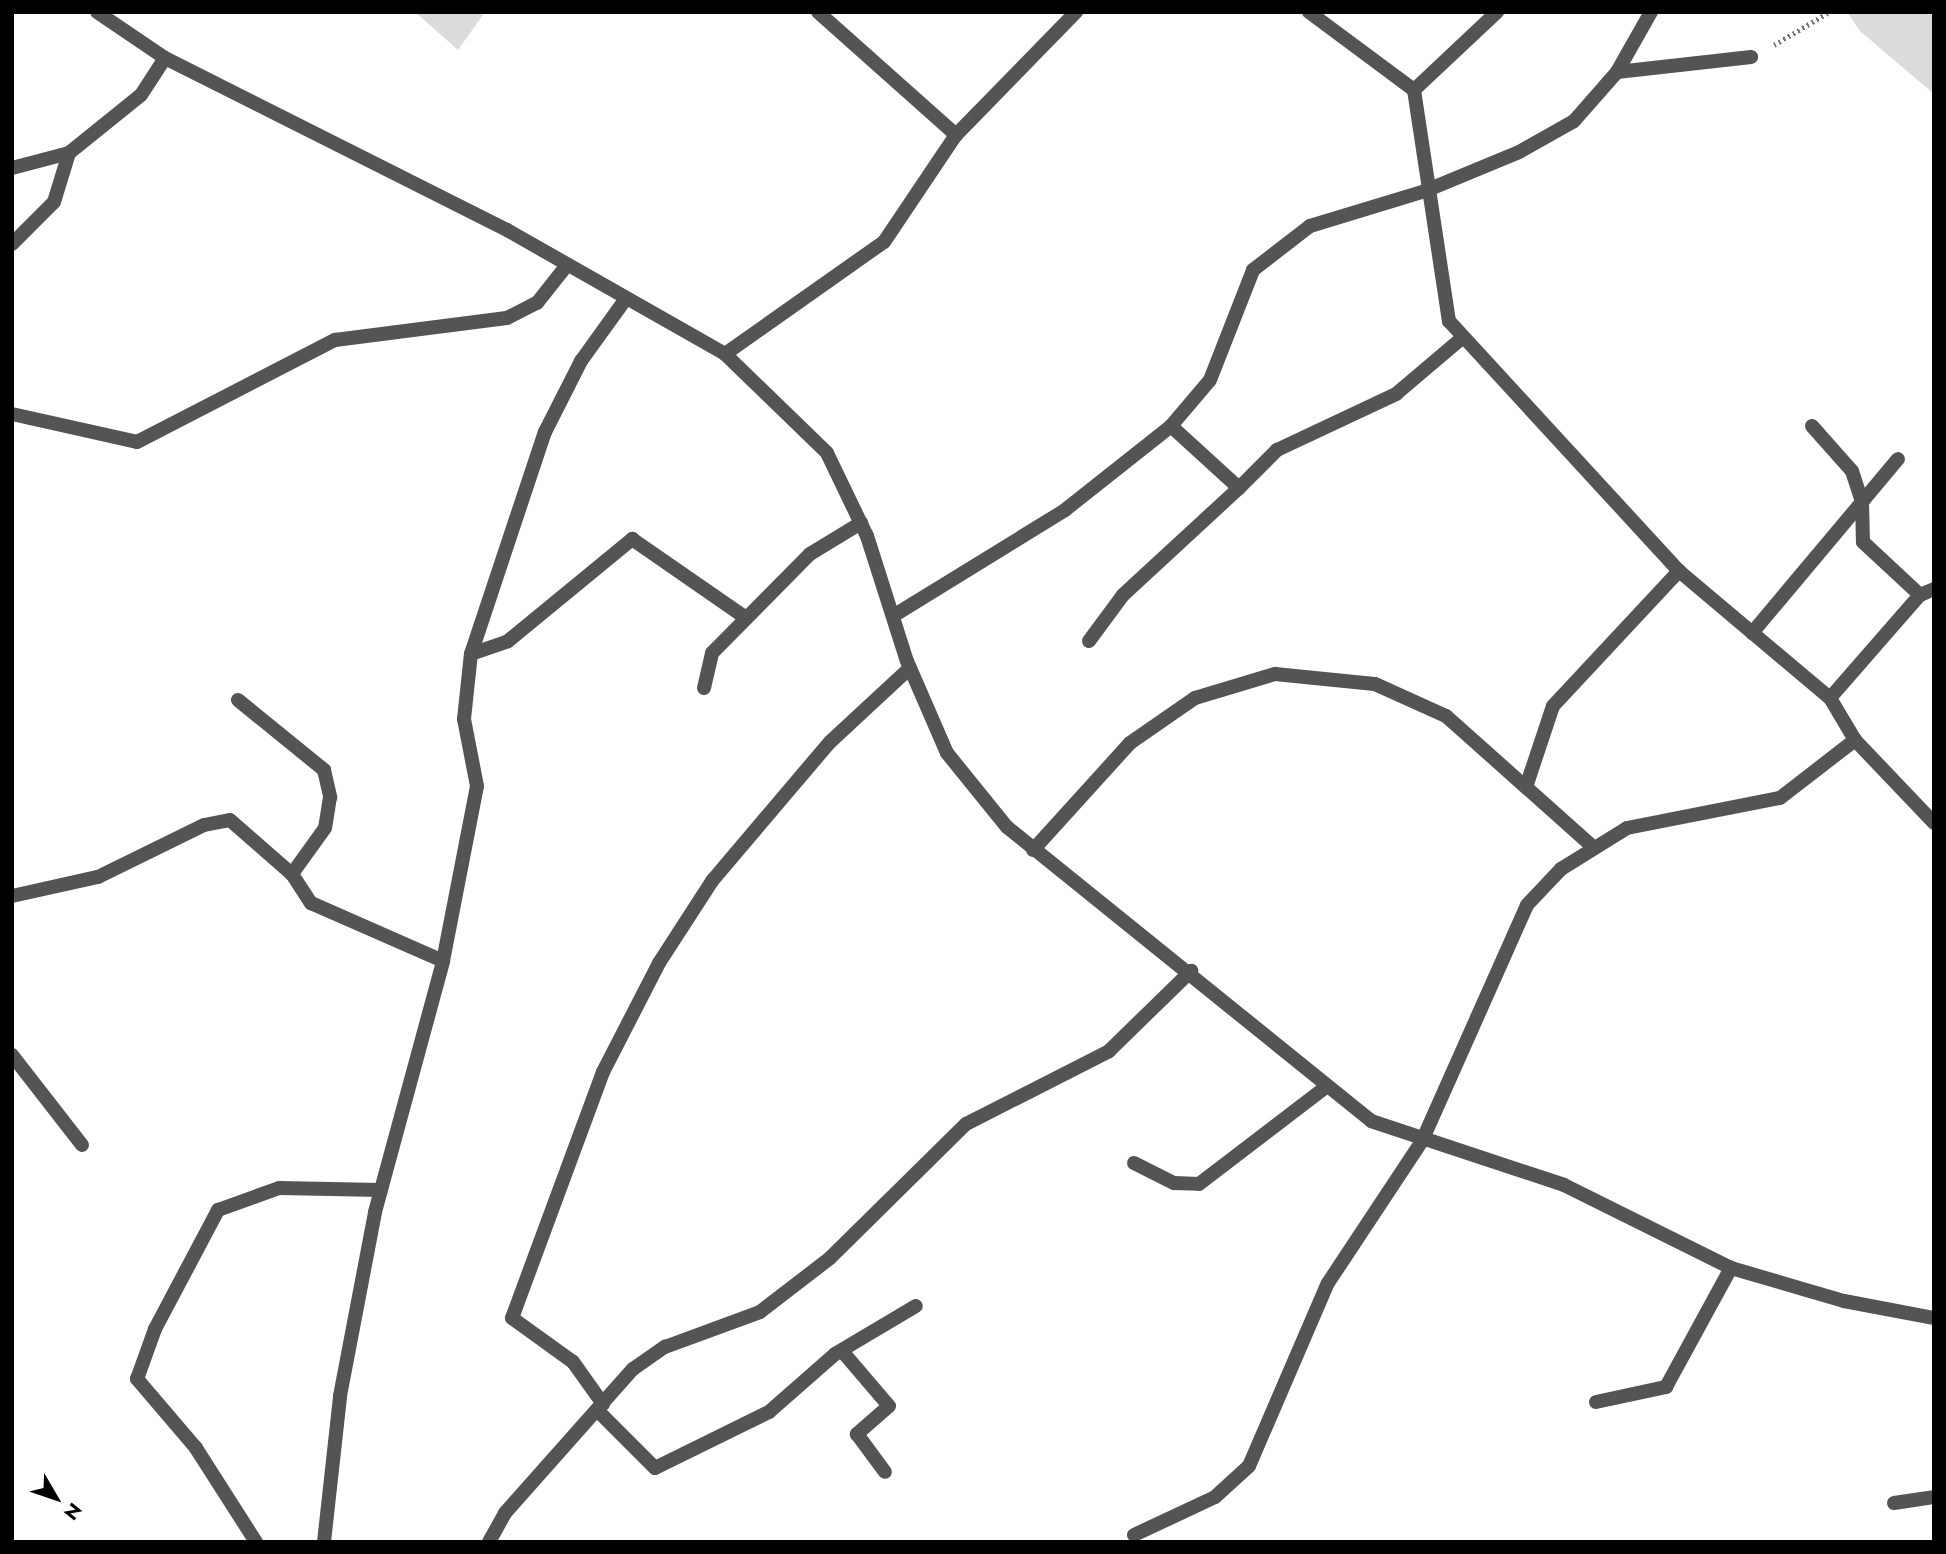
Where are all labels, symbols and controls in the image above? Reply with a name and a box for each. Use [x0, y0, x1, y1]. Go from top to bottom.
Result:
north arrow [21, 1463, 91, 1533]
text: N [57, 1497, 88, 1526]

